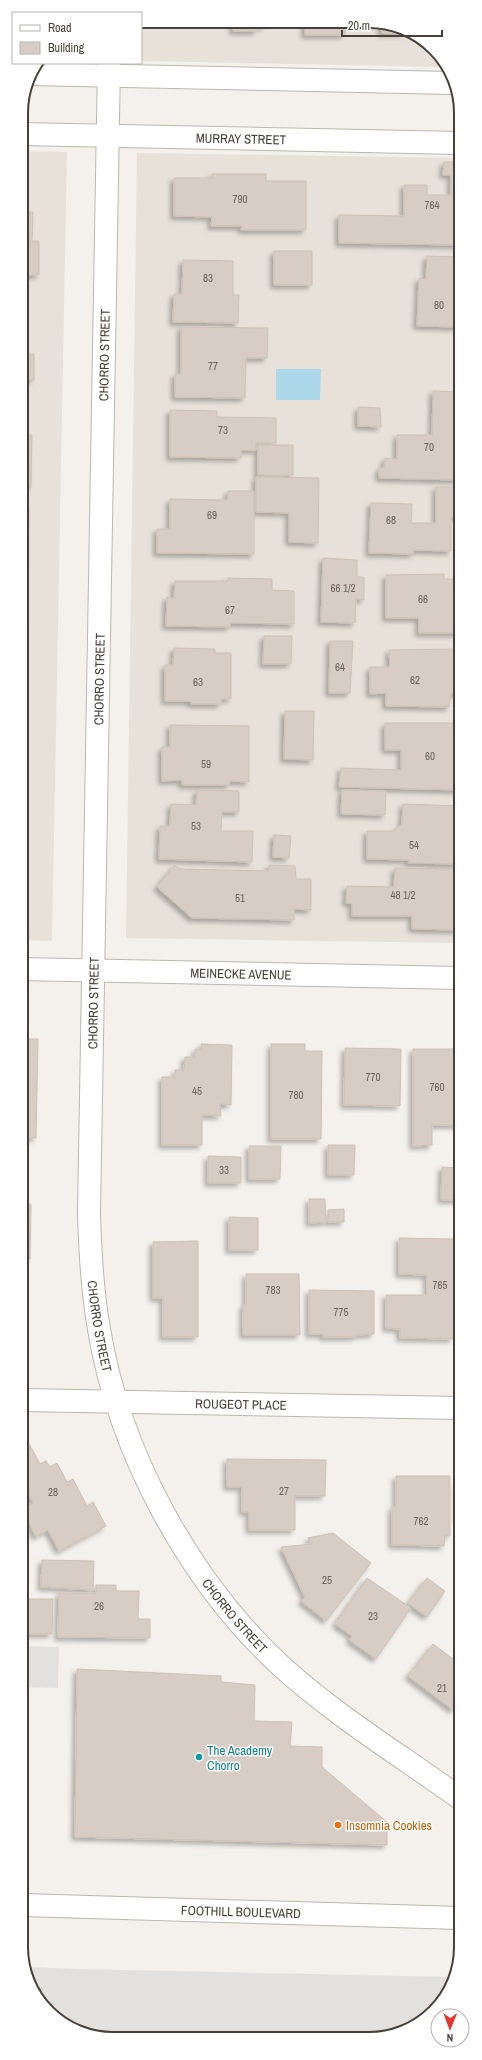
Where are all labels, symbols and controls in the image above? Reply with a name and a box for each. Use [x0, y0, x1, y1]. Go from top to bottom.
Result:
legend [12, 12, 142, 64]
scale bar [342, 12, 442, 38]
text: 20 m [348, 18, 370, 34]
text: Road [48, 20, 72, 36]
text: Building [48, 40, 85, 56]
street label: MURRAY STREET [196, 130, 287, 148]
house number: 790 [232, 192, 248, 206]
house number: 764 [424, 198, 440, 212]
house number: 83 [203, 271, 213, 285]
house number: 80 [434, 298, 444, 312]
street label: CHORRO STREET [95, 308, 114, 401]
house number: 77 [208, 359, 218, 373]
house number: 73 [218, 423, 228, 437]
house number: 70 [424, 440, 434, 454]
house number: 69 [207, 508, 217, 522]
house number: 68 [386, 513, 396, 527]
house number: 66 1/2 [330, 581, 356, 595]
house number: 66 [418, 592, 428, 606]
house number: 67 [225, 603, 235, 617]
street label: CHORRO STREET [90, 632, 109, 725]
house number: 64 [335, 660, 345, 674]
house number: 62 [410, 673, 420, 687]
house number: 63 [193, 675, 203, 689]
house number: 60 [425, 749, 435, 763]
house number: 59 [201, 757, 211, 771]
house number: 53 [191, 819, 201, 833]
house number: 54 [409, 838, 419, 852]
house number: 48 1/2 [390, 888, 416, 902]
house number: 51 [235, 891, 245, 905]
street label: CHORRO STREET [84, 956, 103, 1049]
street label: MEINECKE AVENUE [190, 964, 292, 984]
house number: 770 [365, 1070, 381, 1084]
house number: 760 [429, 1080, 445, 1094]
house number: 45 [192, 1084, 202, 1098]
house number: 780 [288, 1088, 304, 1102]
house number: 33 [219, 1163, 229, 1177]
house number: 765 [432, 1278, 448, 1292]
street label: CHORRO STREET [84, 1280, 116, 1374]
house number: 783 [265, 1283, 281, 1297]
house number: 775 [333, 1305, 349, 1319]
street label: ROUGEOT PLACE [195, 1395, 287, 1414]
house number: 27 [279, 1484, 289, 1498]
house number: 28 [48, 1485, 58, 1499]
house number: 762 [413, 1514, 429, 1528]
house number: 25 [322, 1573, 332, 1587]
street label: CHORRO STREET [198, 1575, 271, 1657]
house number: 26 [94, 1599, 104, 1613]
house number: 23 [368, 1609, 378, 1623]
house number: 21 [437, 1681, 447, 1695]
place label: The Academy Chorro [207, 1742, 273, 1774]
marker: The Academy Chorro [194, 1752, 204, 1762]
place label: Insomnia Cookies [346, 1817, 432, 1834]
marker: Insomnia Cookies [333, 1820, 343, 1830]
street label: FOOTHILL BOULEVARD [181, 1902, 301, 1922]
north arrow [430, 2008, 470, 2048]
text: N [446, 2031, 453, 2045]

